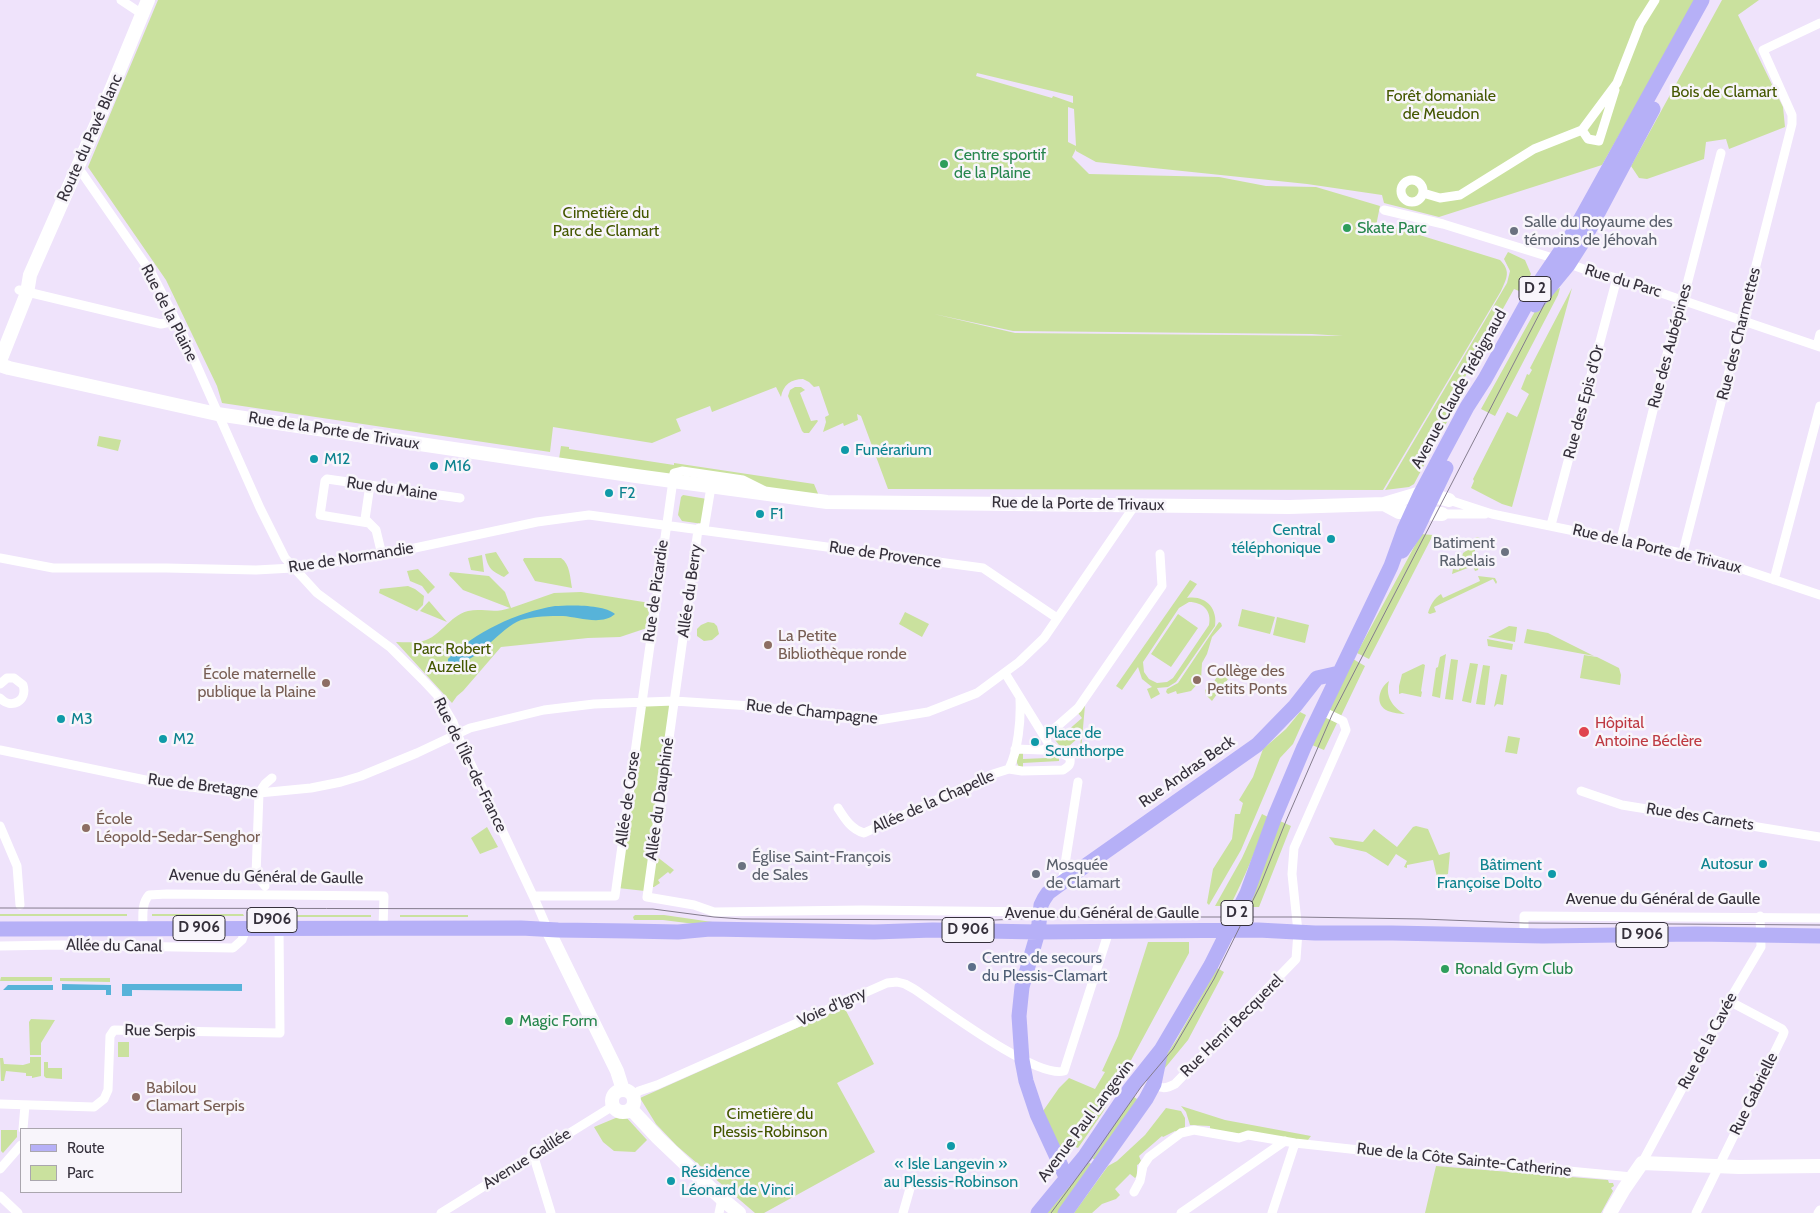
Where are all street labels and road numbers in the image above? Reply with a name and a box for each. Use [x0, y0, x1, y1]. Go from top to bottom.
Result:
street label: Route du Pavé Blanc [53, 71, 127, 205]
street label: Rue du Parc [1582, 260, 1664, 302]
street label: Rue de la Plaine [136, 261, 202, 365]
street label: Rue des Charmettes [1713, 266, 1765, 402]
road number: D 2 [1519, 276, 1551, 302]
street label: Rue des Aubépines [1644, 282, 1696, 410]
street label: Avenue Claude Trébignaud [1407, 306, 1511, 472]
street label: Rue des Epis d'Or [1560, 343, 1608, 461]
street label: Rue de la Porte de Trivaux [247, 408, 421, 454]
street label: Rue du Maine [345, 473, 439, 505]
street label: Rue de la Porte de Trivaux [991, 493, 1165, 515]
street label: Rue de la Porte de Trivaux [1571, 520, 1743, 578]
street label: Rue de Provence [828, 538, 942, 572]
street label: Rue de Normandie [287, 539, 415, 577]
street label: Rue de Picardie [639, 539, 673, 643]
street label: Allée du Berry [674, 543, 706, 639]
street label: Rue de l'Île-de-France [429, 694, 511, 836]
street label: Rue de Champagne [745, 696, 879, 728]
street label: Rue Andras Beck [1135, 732, 1239, 812]
street label: Allée du Dauphiné [642, 736, 678, 862]
street label: Allée de Corse [612, 750, 644, 848]
street label: Allée de la Chapelle [869, 766, 997, 838]
street label: Rue de Bretagne [147, 770, 259, 802]
street label: Rue des Carnets [1645, 799, 1755, 835]
street label: Avenue du Général de Gaulle [169, 866, 363, 888]
street label: Avenue du Général de Gaulle [1566, 889, 1760, 909]
road number: D 2 [1221, 900, 1253, 926]
street label: Avenue du Général de Gaulle [1005, 903, 1199, 923]
road number: D906 [247, 908, 297, 932]
road number: D 906 [173, 916, 225, 940]
road number: D 906 [942, 918, 994, 942]
road number: D 906 [1616, 922, 1668, 948]
street label: Allée du Canal [66, 936, 162, 956]
street label: Rue Henri Becquerel [1177, 971, 1287, 1081]
street label: Voie d'Igny [795, 983, 869, 1031]
street label: Rue de la Cavée [1674, 989, 1742, 1093]
street label: Rue Serpis [124, 1021, 196, 1041]
street label: Rue Gabrielle [1726, 1050, 1782, 1138]
street label: Avenue Paul Langevin [1034, 1056, 1138, 1186]
street label: Avenue Galilée [480, 1124, 574, 1194]
street label: Rue de la Côte Sainte-Catherine [1356, 1139, 1572, 1181]

